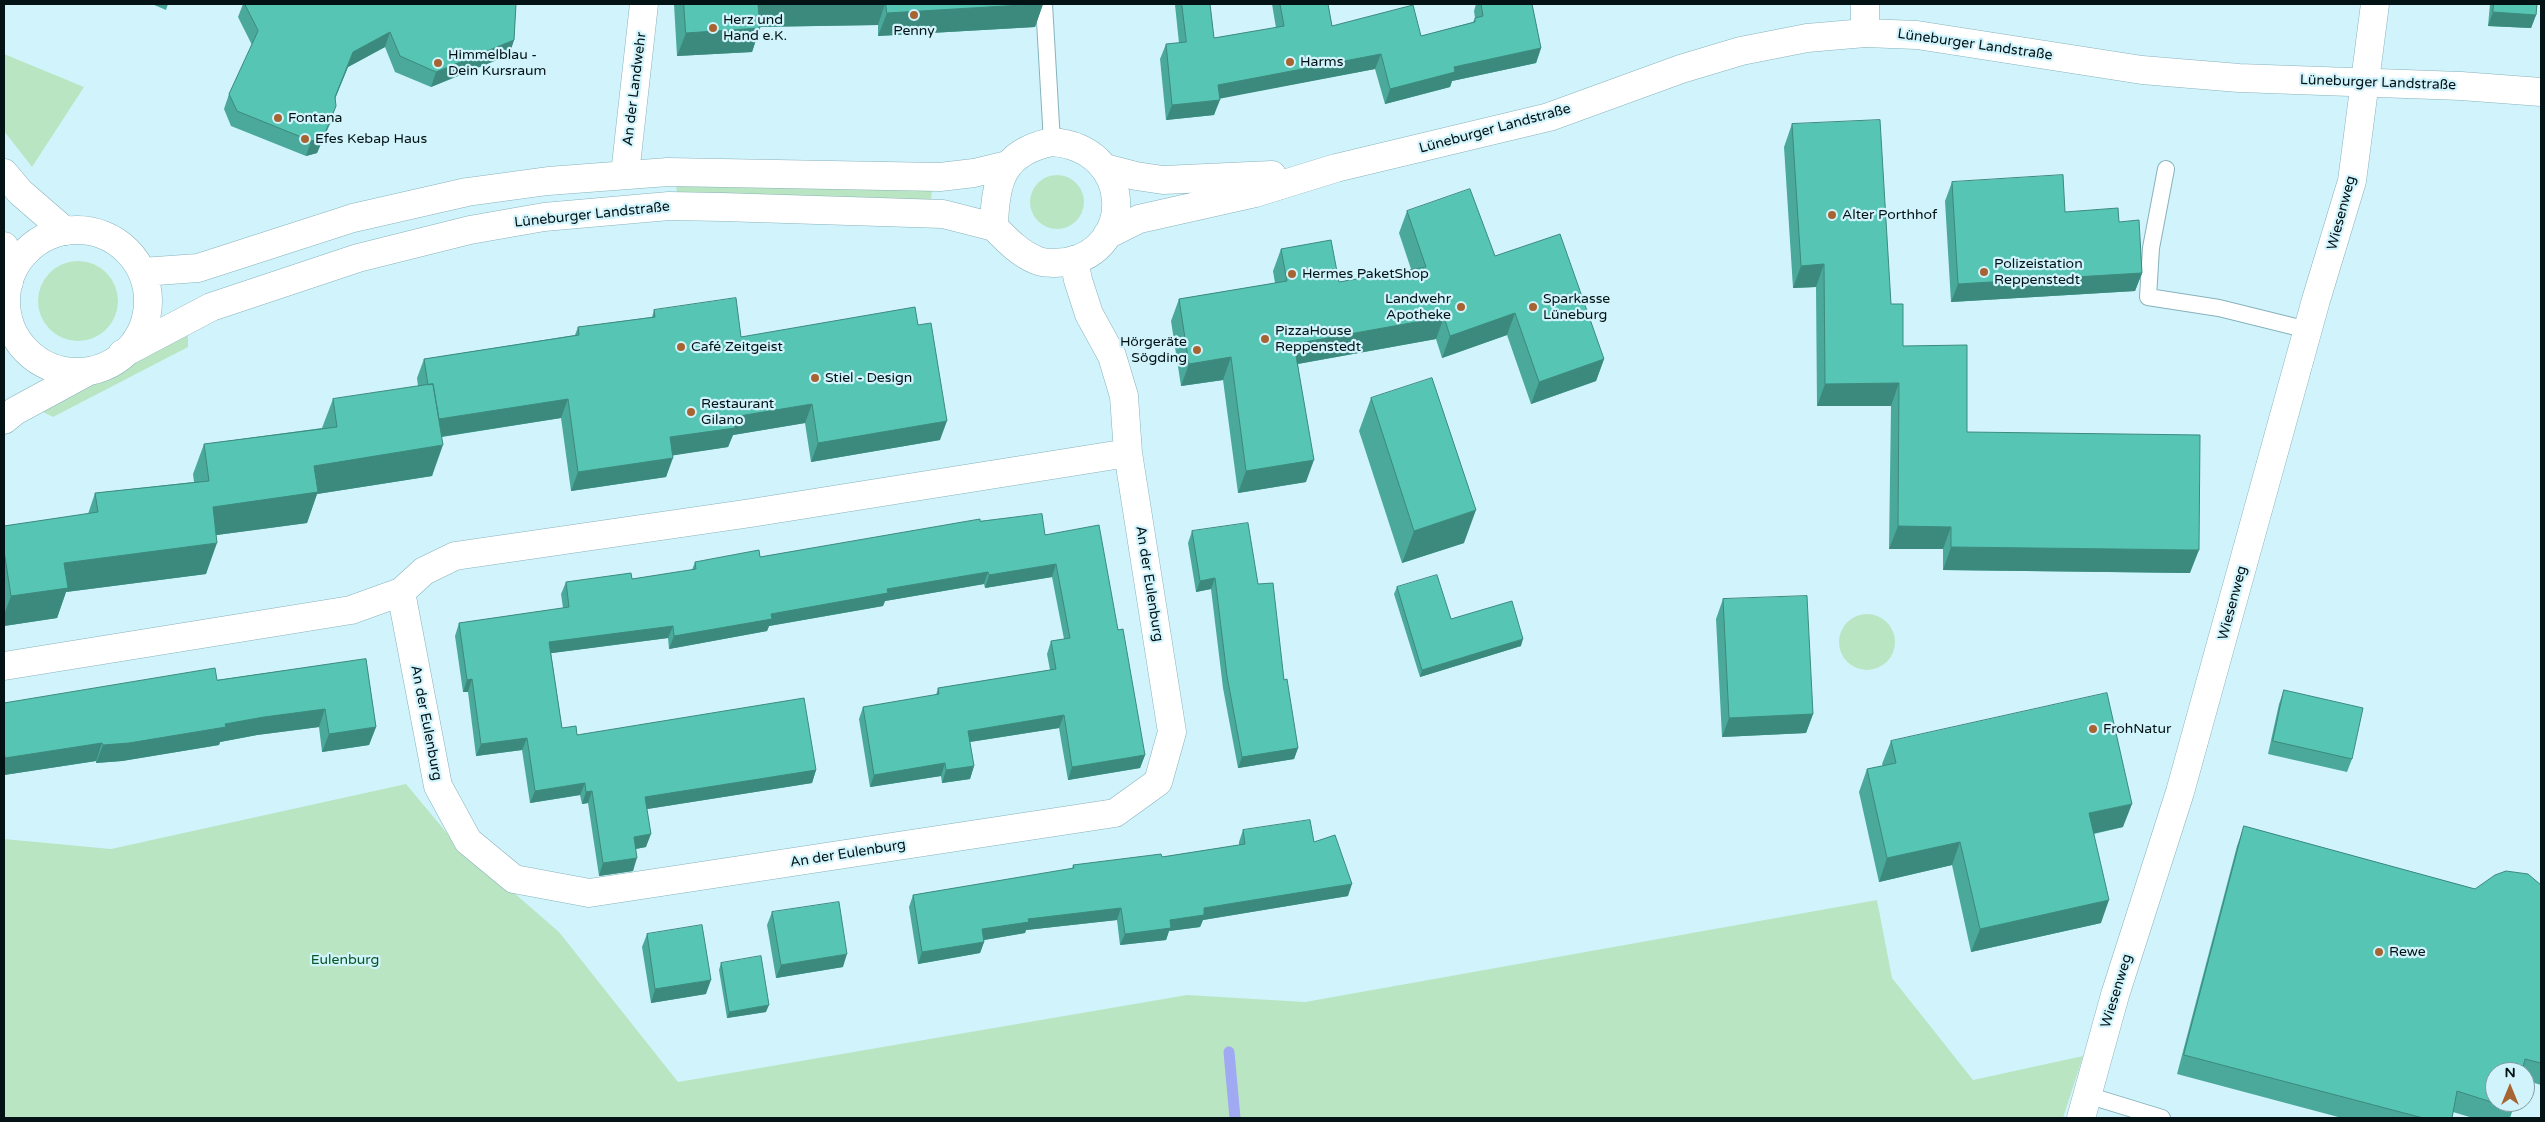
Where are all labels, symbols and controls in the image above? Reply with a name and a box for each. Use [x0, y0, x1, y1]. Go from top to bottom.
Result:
marker: Penny [908, 9, 920, 21]
place label: Herz und Hand e.K. [723, 12, 787, 44]
marker: Herz und Hand e.K. [707, 22, 719, 34]
place label: Penny [893, 23, 935, 39]
street label: Lüneburger Landstraße [1896, 26, 2054, 64]
street label: An der Landwehr [620, 31, 650, 147]
place label: Himmelblau - Dein Kursraum [448, 47, 546, 80]
place label: Harms [1300, 54, 1343, 70]
marker: Harms [1284, 56, 1296, 68]
marker: Himmelblau - Dein Kursraum [432, 57, 444, 69]
street label: Lüneburger Landstraße [2300, 72, 2456, 94]
street label: Lüneburger Landstraße [1417, 101, 1573, 157]
place label: Fontana [288, 110, 342, 126]
marker: Fontana [272, 112, 284, 124]
place label: Efes Kebap Haus [315, 131, 427, 147]
marker: Efes Kebap Haus [299, 133, 311, 145]
street label: Wiesenweg [2324, 174, 2360, 252]
street label: Lüneburger Landstraße [513, 198, 671, 232]
place label: Alter Porthhof [1842, 207, 1937, 223]
marker: Alter Porthhof [1826, 209, 1838, 221]
place label: Polizeistation Reppenstedt [1994, 256, 2083, 288]
place label: Hermes PaketShop [1302, 266, 1429, 282]
marker: Polizeistation Reppenstedt [1978, 266, 1990, 278]
marker: Hermes PaketShop [1286, 268, 1298, 280]
place label: Landwehr Apotheke [1385, 291, 1451, 324]
place label: Sparkasse Lüneburg [1543, 291, 1610, 324]
marker: Landwehr Apotheke [1455, 301, 1467, 313]
marker: Sparkasse Lüneburg [1527, 301, 1539, 313]
place label: PizzaHouse Reppenstedt [1275, 323, 1361, 356]
marker: PizzaHouse Reppenstedt [1259, 333, 1271, 345]
place label: Hörgeräte Sögding [1120, 334, 1187, 367]
place label: Café Zeitgeist [691, 339, 783, 355]
marker: Café Zeitgeist [675, 341, 687, 353]
marker: Hörgeräte Sögding [1191, 344, 1203, 356]
place label: Stiel - Design [825, 370, 912, 386]
marker: Stiel - Design [809, 372, 821, 384]
place label: Restaurant Gilano [701, 396, 774, 428]
marker: Restaurant Gilano [685, 406, 697, 418]
street label: An der Eulenburg [1132, 525, 1166, 643]
street label: Wiesenweg [2215, 564, 2251, 642]
street label: An der Eulenburg [407, 664, 445, 782]
place label: FrohNatur [2103, 721, 2171, 737]
marker: FrohNatur [2087, 723, 2099, 735]
street label: An der Eulenburg [789, 837, 907, 871]
place label: Rewe [2389, 944, 2426, 960]
marker: Rewe [2373, 946, 2385, 958]
park label: Eulenburg [311, 952, 379, 968]
street label: Wiesenweg [2098, 952, 2136, 1030]
north arrow [2485, 1062, 2535, 1112]
text: N [2504, 1064, 2516, 1081]

